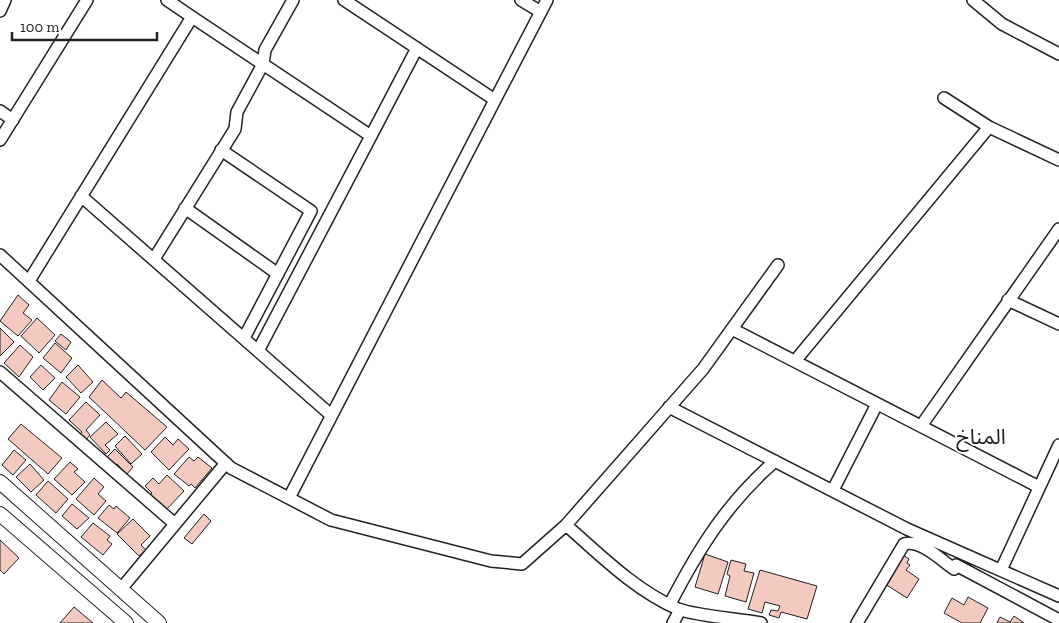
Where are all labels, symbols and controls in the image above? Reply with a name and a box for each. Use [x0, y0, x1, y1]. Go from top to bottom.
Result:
scale bar [12, 10, 158, 42]
text: 100 m [20, 18, 59, 36]
district label: المناخ [956, 424, 1006, 452]

